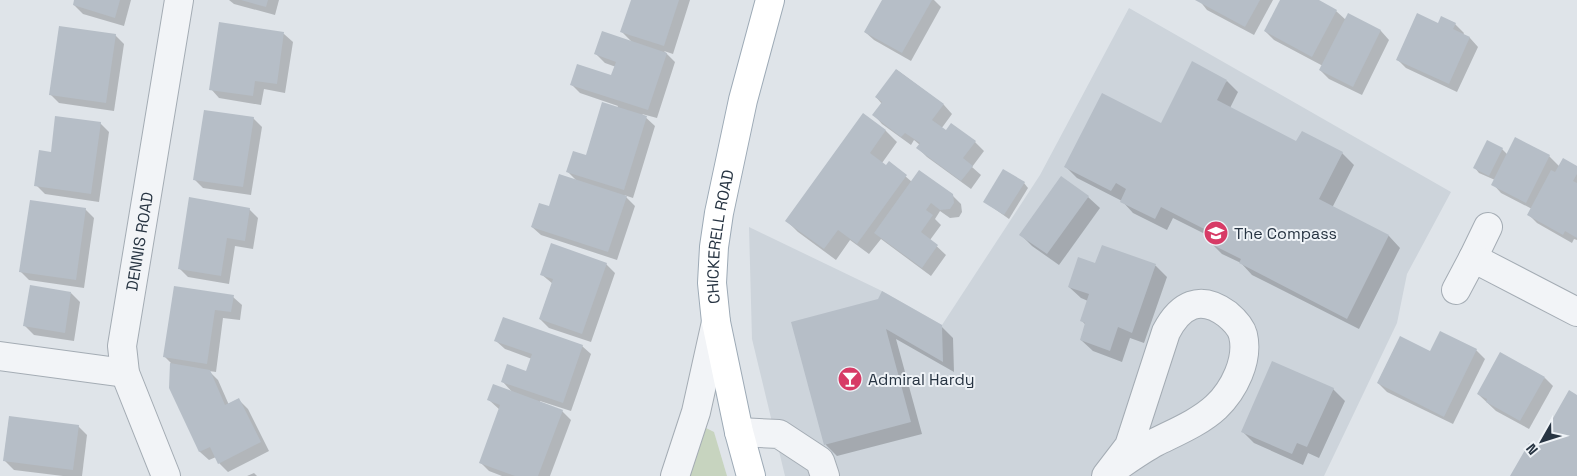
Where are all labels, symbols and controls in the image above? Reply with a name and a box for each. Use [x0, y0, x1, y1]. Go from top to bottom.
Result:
street label: CHICKERELL ROAD [702, 168, 738, 305]
street label: DENNIS ROAD [121, 190, 158, 293]
school or university icon: The Compass [1203, 220, 1229, 246]
place label: The Compass [1234, 223, 1337, 244]
bar icon: Admiral Hardy [837, 366, 863, 392]
place label: Admiral Hardy [868, 369, 975, 390]
north arrow [1517, 416, 1567, 466]
text: N [1522, 440, 1542, 458]

